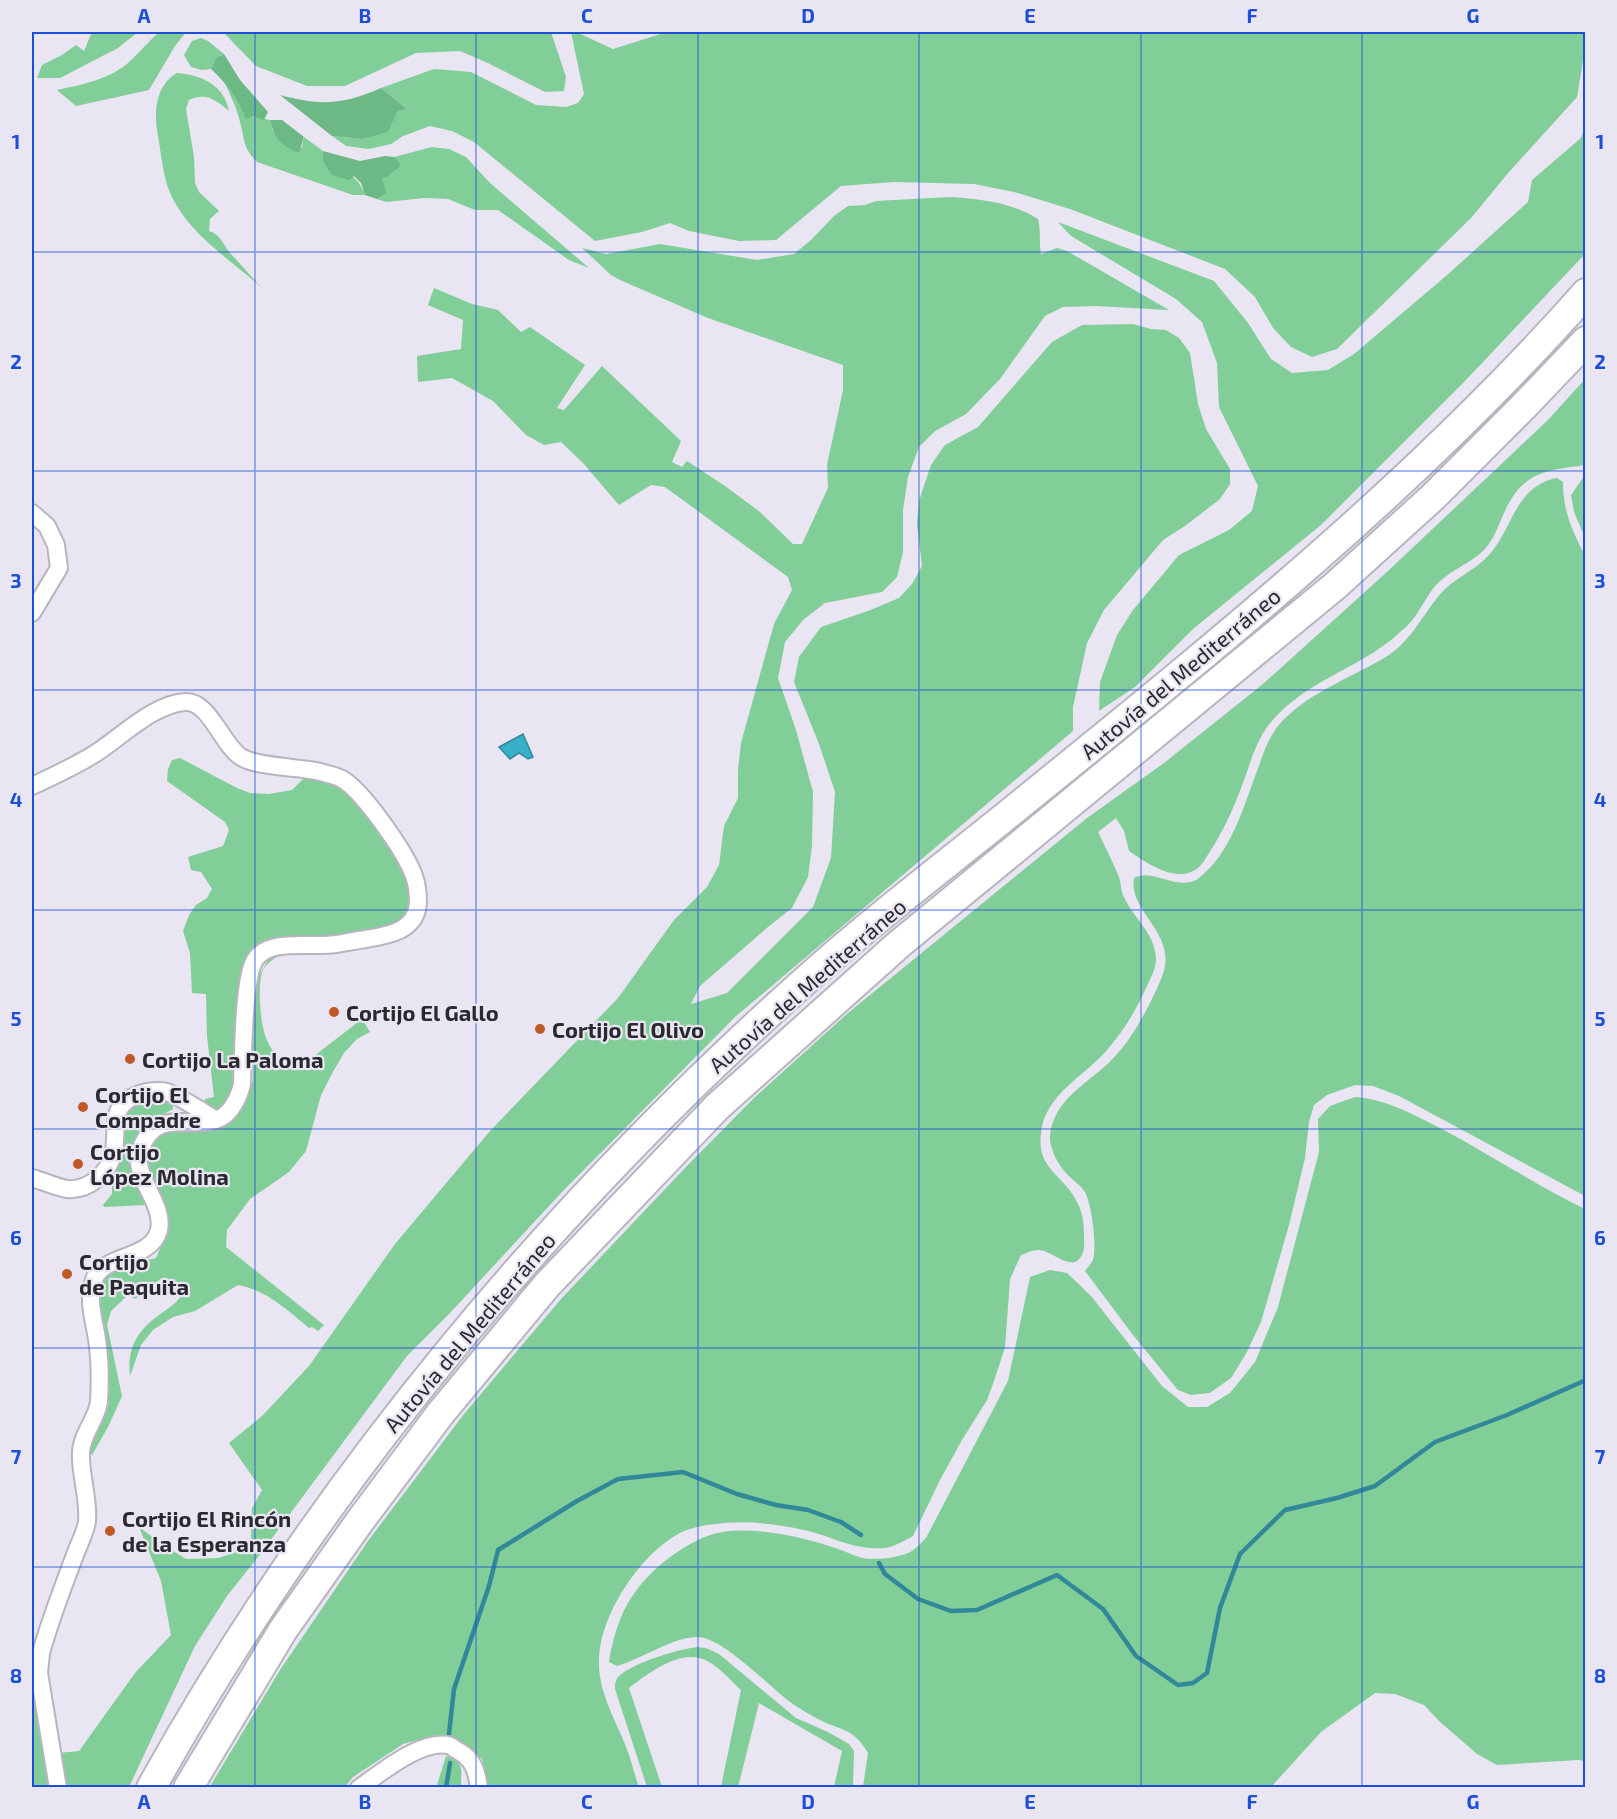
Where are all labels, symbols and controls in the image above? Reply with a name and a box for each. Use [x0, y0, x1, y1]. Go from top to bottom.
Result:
text: A [137, 3, 151, 27]
text: B [359, 3, 371, 27]
text: C [581, 3, 593, 27]
text: D [801, 3, 815, 27]
text: E [1024, 3, 1036, 27]
text: F [1246, 3, 1258, 27]
text: G [1467, 3, 1479, 27]
text: 1 [12, 129, 20, 153]
text: 1 [1596, 129, 1604, 153]
text: 2 [10, 349, 22, 373]
text: 2 [1594, 349, 1606, 373]
text: 3 [10, 568, 22, 592]
text: 3 [1594, 568, 1606, 592]
street label: Autovía del Mediterráneo [1075, 582, 1285, 764]
text: 4 [10, 787, 23, 811]
text: 4 [1594, 787, 1607, 811]
street label: Autovía del Mediterráneo [703, 892, 911, 1078]
place label: Cortijo El Gallo [346, 999, 499, 1025]
marker: Cortijo El Gallo [327, 1005, 341, 1019]
text: 5 [10, 1006, 22, 1030]
text: 5 [1594, 1006, 1606, 1030]
place label: Cortijo El Olivo [552, 1016, 704, 1042]
marker: Cortijo El Olivo [533, 1022, 547, 1036]
place label: Cortijo La Paloma [142, 1046, 323, 1072]
marker: Cortijo La Paloma [123, 1052, 137, 1066]
place label: Cortijo El Compadre [95, 1081, 201, 1132]
marker: Cortijo El Compadre [76, 1100, 90, 1114]
place label: Cortijo López Molina [90, 1138, 229, 1189]
marker: Cortijo López Molina [71, 1157, 85, 1171]
text: 6 [10, 1225, 22, 1249]
text: 6 [1594, 1225, 1606, 1249]
street label: Autovía del Mediterráneo [378, 1227, 560, 1437]
place label: Cortijo de Paquita [79, 1248, 189, 1299]
marker: Cortijo de Paquita [60, 1267, 74, 1281]
text: 7 [11, 1444, 22, 1468]
text: 7 [1595, 1444, 1606, 1468]
place label: Cortijo El Rincón de la Esperanza [122, 1505, 291, 1556]
marker: Cortijo El Rincón de la Esperanza [103, 1524, 117, 1538]
text: 8 [10, 1663, 22, 1687]
text: 8 [1594, 1663, 1606, 1687]
text: A [137, 1789, 151, 1813]
text: B [359, 1789, 371, 1813]
text: C [581, 1789, 593, 1813]
text: D [801, 1789, 815, 1813]
text: E [1024, 1789, 1036, 1813]
text: F [1246, 1789, 1258, 1813]
text: G [1467, 1789, 1479, 1813]

